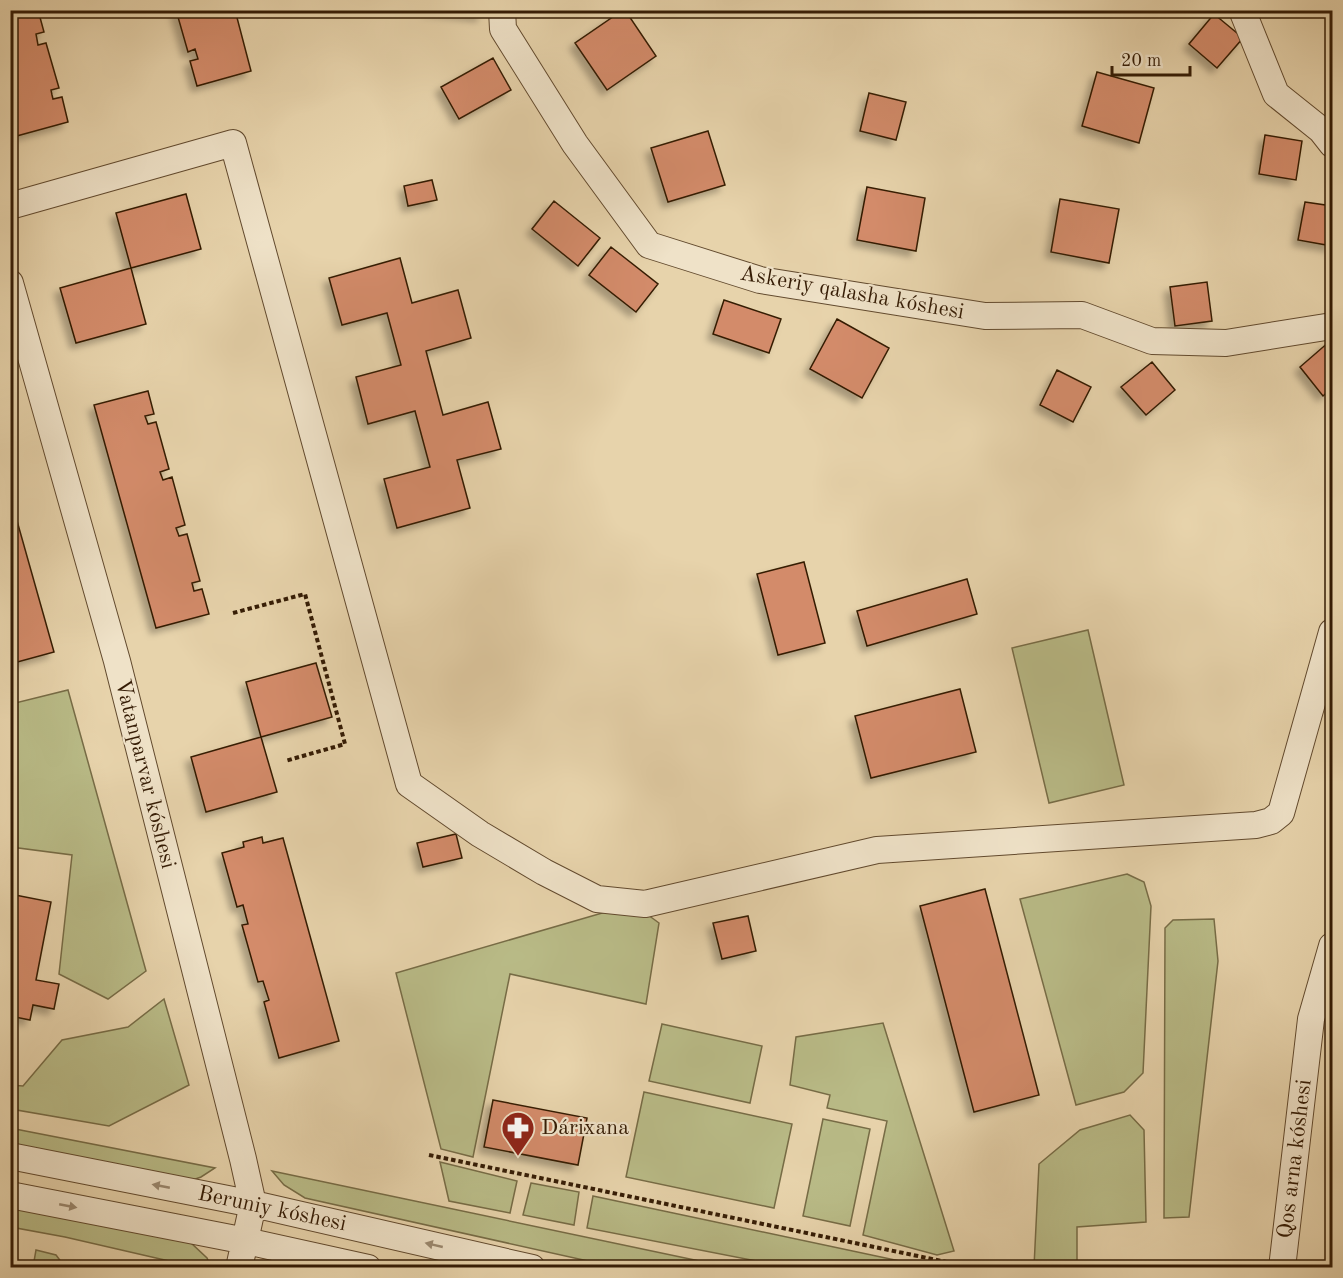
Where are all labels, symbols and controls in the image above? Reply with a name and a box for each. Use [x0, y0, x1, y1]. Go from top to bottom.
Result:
scale bar [1112, 39, 1190, 77]
text: 20 m [1121, 52, 1161, 70]
street label: Askeriy qalasha kóshesi [738, 262, 966, 324]
street label: Vatanparvar kóshesi [111, 677, 179, 871]
street label: Qos arna kóshesi [1274, 1078, 1316, 1240]
pharmacy icon: Dárixana [500, 1110, 536, 1157]
place label: Dárixana [541, 1117, 629, 1139]
one-way arrow [151, 1181, 170, 1190]
street label: Beruniy kóshesi [196, 1183, 348, 1235]
one-way arrow [59, 1202, 78, 1211]
one-way arrow [425, 1240, 443, 1250]

